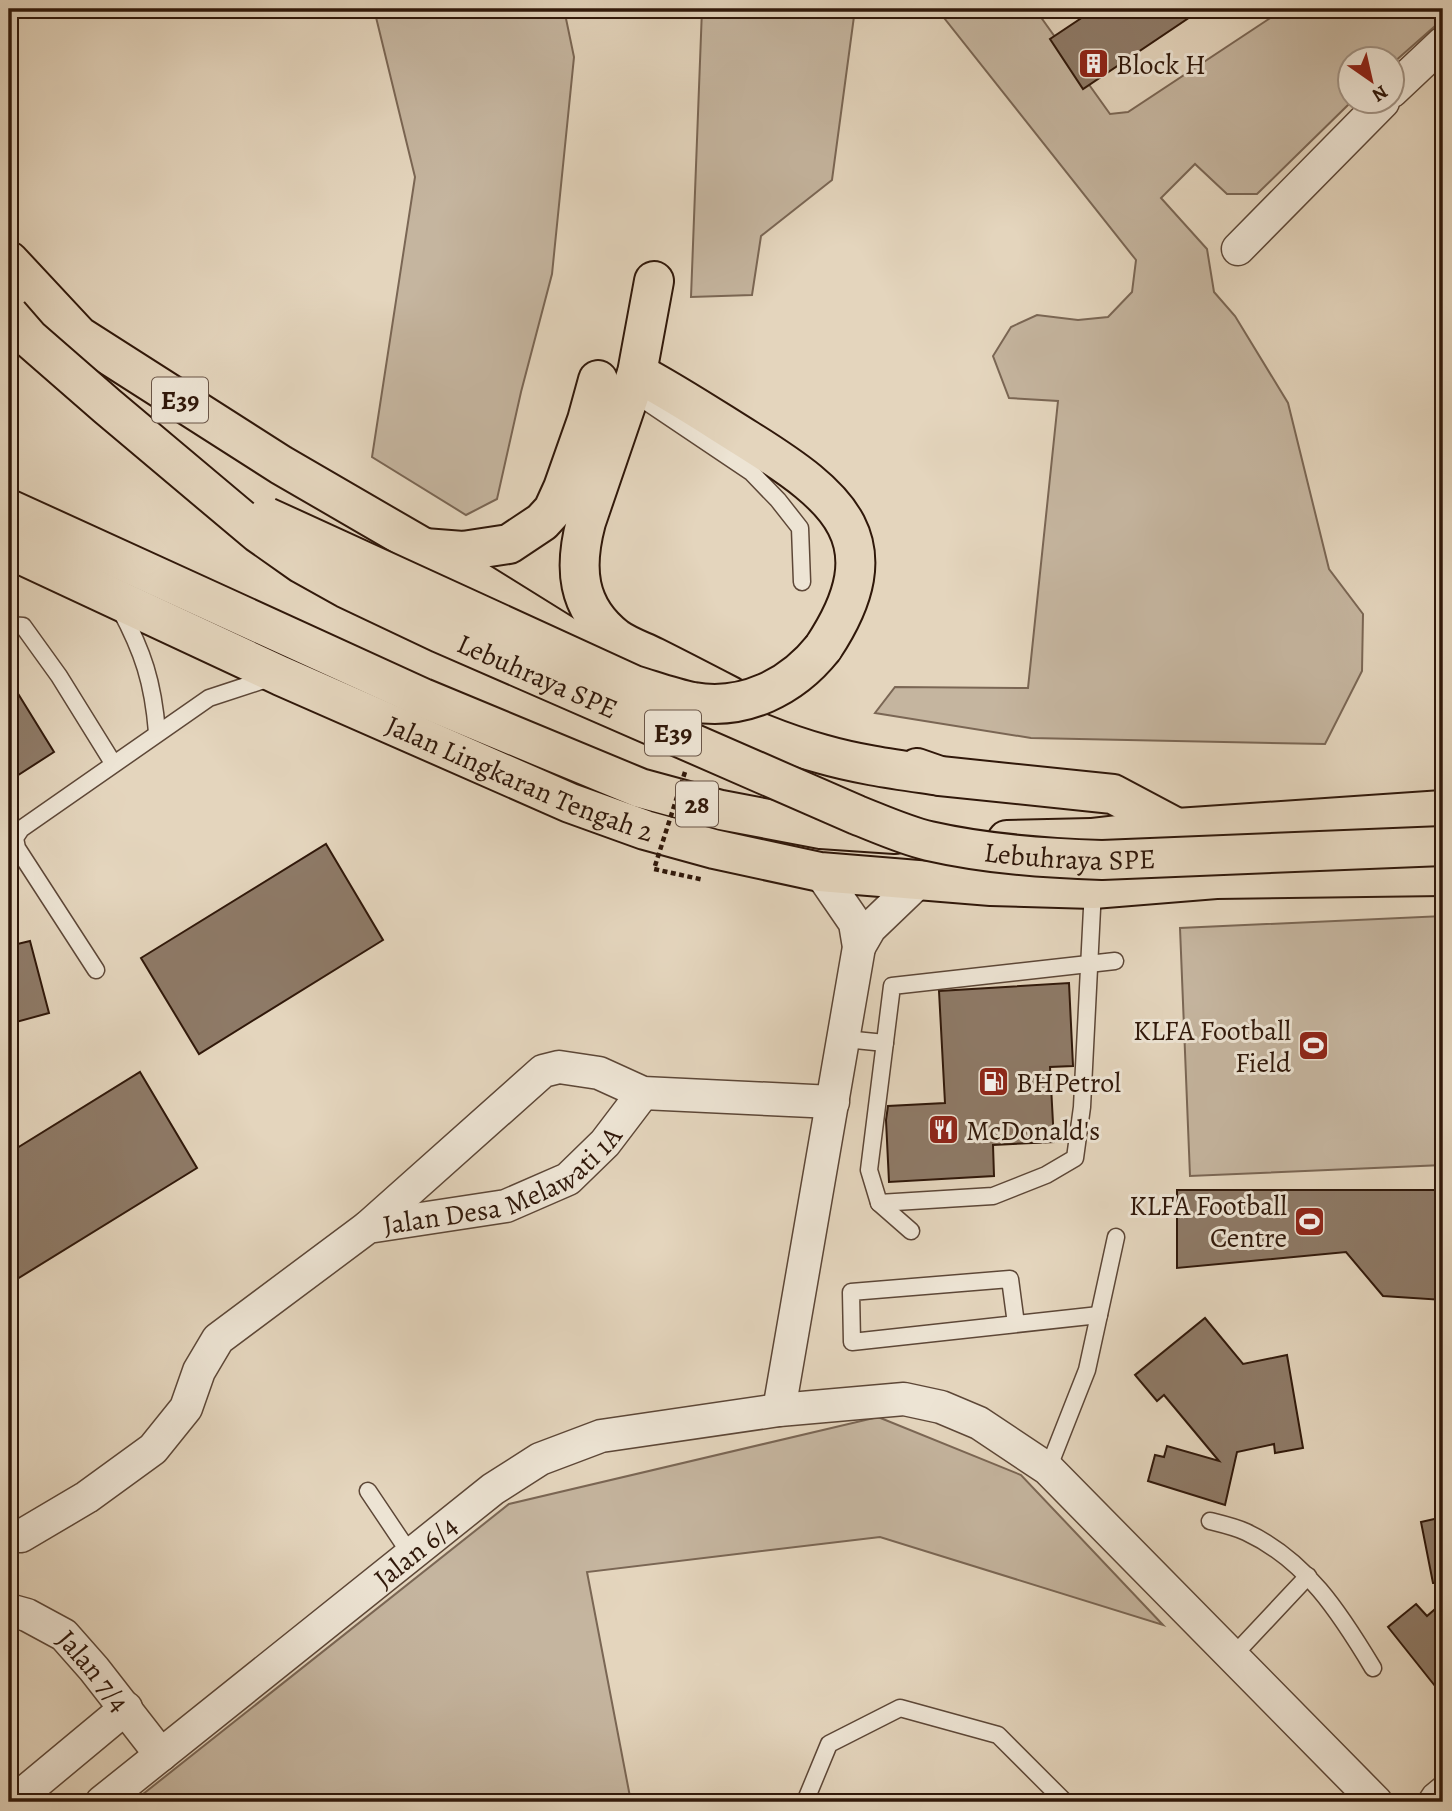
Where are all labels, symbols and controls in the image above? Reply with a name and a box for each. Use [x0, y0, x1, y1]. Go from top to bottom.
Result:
place label: Block H [1116, 46, 1206, 84]
north arrow [1336, 46, 1406, 116]
building icon: Block H [1076, 47, 1110, 81]
text: N [1367, 79, 1393, 108]
road number: E39 [152, 378, 208, 422]
street label: Lebuhraya SPE [451, 625, 623, 728]
street label: Jalan Lingkaran Tengah 2 [380, 706, 657, 851]
road number: E39 [645, 710, 701, 755]
road number: 28 [676, 782, 718, 826]
street label: Lebuhraya SPE [982, 833, 1156, 880]
place label: KLFA Football Field [1133, 1012, 1292, 1082]
sports icon: KLFA Football Field [1297, 1029, 1331, 1063]
place label: BHPetrol [1016, 1064, 1121, 1102]
fuel station icon: BHPetrol [976, 1065, 1010, 1099]
place label: McDonald's [966, 1112, 1100, 1150]
restaurant icon: McDonald's [926, 1113, 960, 1147]
street label: Jalan Desa Melawati 1A [380, 1118, 631, 1244]
place label: KLFA Football Centre [1129, 1187, 1287, 1257]
sports icon: KLFA Football Centre [1293, 1204, 1327, 1238]
street label: Jalan 6/4 [366, 1507, 465, 1597]
street label: Jalan 7/4 [48, 1622, 138, 1720]

